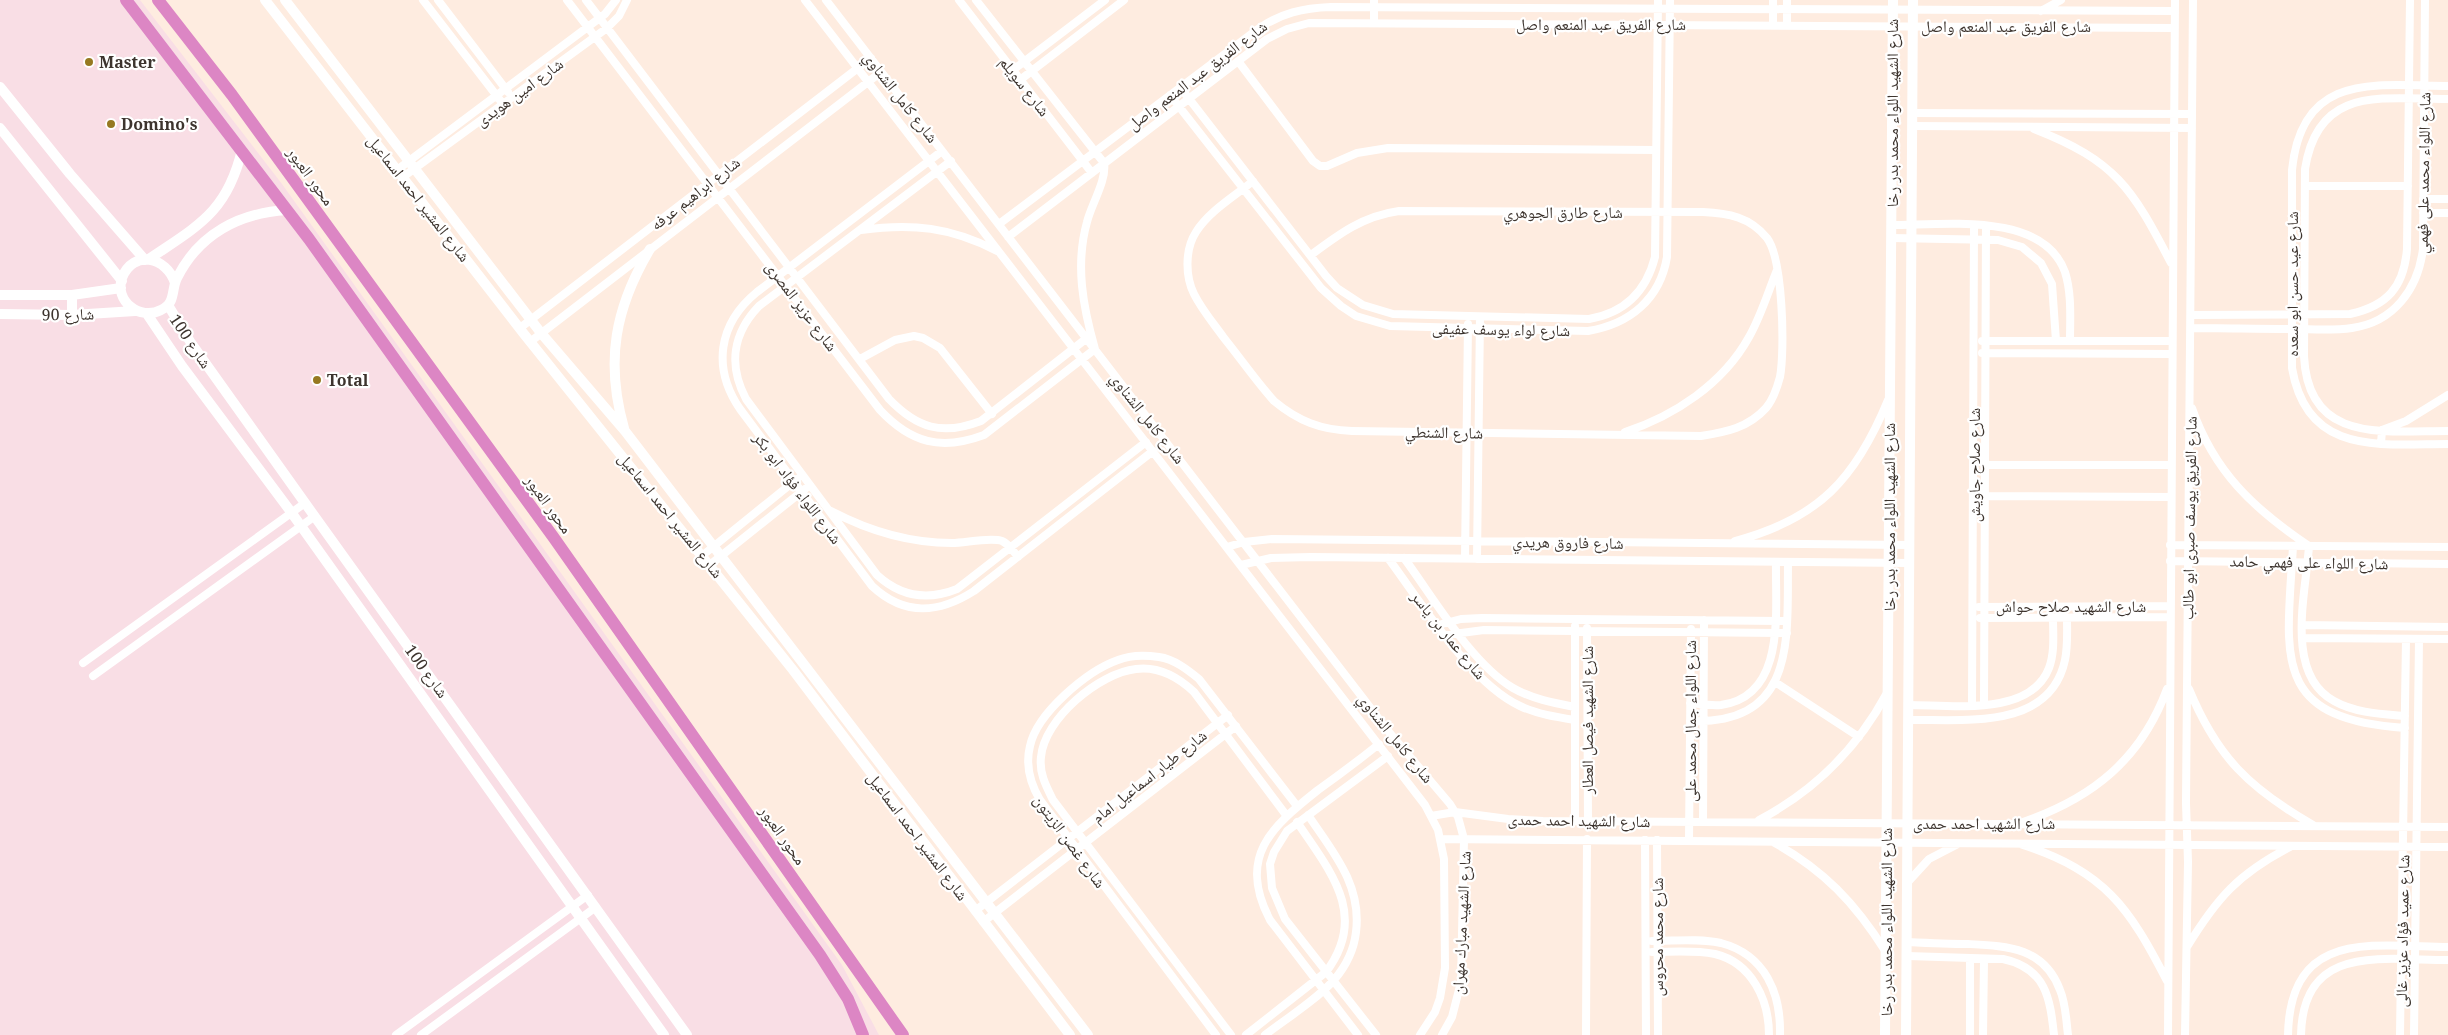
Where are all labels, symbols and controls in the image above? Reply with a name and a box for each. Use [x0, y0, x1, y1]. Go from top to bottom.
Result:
street label: شارع الفريق عبد المنعم واصل [1516, 13, 1686, 35]
street label: شارع الفريق عبد المنعم واصل [1123, 15, 1271, 135]
street label: شارع الفريق عبد المنعم واصل [1921, 15, 2091, 37]
street label: شارع الشهيد اللواء محمد بدر رخا [1881, 19, 1903, 207]
street label: شارع كامل الشناوي [857, 47, 944, 148]
place label: Master [99, 51, 156, 73]
street label: شارع سويلم [995, 51, 1055, 121]
street label: شارع امين هويدى [471, 53, 567, 131]
marker: Master [83, 56, 95, 68]
street label: شارع اللواء محمد على فهمي [2411, 92, 2437, 254]
place label: Domino's [121, 113, 198, 135]
marker: Domino's [105, 118, 117, 130]
street label: شارع المشير احمد اسماعيل [362, 130, 476, 266]
street label: محور العبور [282, 141, 340, 210]
street label: شارع ابراهيم عرفه [646, 151, 744, 235]
street label: شارع طارق الجوهري [1503, 201, 1623, 225]
street label: شارع عيد حسن ابو سعده [2281, 211, 2303, 357]
street label: شارع عزيز المصرى [761, 256, 843, 356]
street label: شارع 90 [42, 303, 94, 325]
street label: شارع 100 [165, 309, 217, 373]
street label: شارع لواء يوسف عفيفى [1432, 317, 1570, 341]
street label: شارع كامل الشناوي [1104, 368, 1191, 469]
place label: Total [327, 369, 369, 391]
marker: Total [311, 374, 323, 386]
street label: شارع صلاح جاويش [1963, 408, 1985, 522]
street label: شارع الفريق يوسف صبرى ابو طالب [2176, 416, 2202, 620]
street label: شارع الشنطي [1405, 420, 1483, 446]
street label: شارع الشهيد اللواء محمد بدر رخا [1878, 423, 1900, 611]
street label: شارع اللواء فؤاد ابو بكر [748, 427, 847, 549]
street label: شارع المشير احمد اسماعيل [613, 447, 729, 583]
street label: محور العبور [520, 469, 578, 538]
street label: شارع فاروق هريدي [1512, 530, 1624, 556]
street label: شارع اللواء على فهمي حامد [2229, 550, 2389, 576]
street label: شارع عمار بن ياسر [1406, 585, 1492, 684]
street label: شارع الشهيد صلاح حواش [1996, 595, 2146, 617]
street label: شارع 100 [400, 640, 454, 702]
street label: شارع اللواء جمال محمد على [1679, 640, 1701, 802]
street label: شارع الشهيد فيصل العطار [1576, 646, 1598, 795]
street label: شارع كامل الشناوي [1351, 688, 1439, 789]
street label: شارع طيار اسماعيل امام [1087, 724, 1211, 828]
street label: شارع المشير احمد اسماعيل [862, 767, 974, 905]
street label: شارع غصن الزيتون [1029, 790, 1111, 892]
street label: محور العبور [754, 800, 811, 869]
street label: شارع الشهيد احمد حمدى [1508, 808, 1650, 832]
street label: شارع الشهيد احمد حمدى [1913, 812, 2055, 834]
street label: شارع الشهيد اللواء محمد بدر رخا [1875, 828, 1897, 1016]
street label: شارع الشهيد مبارك مهران [1446, 850, 1476, 996]
street label: شارع عميد فؤاد عزيز غالى [2390, 854, 2414, 1008]
street label: شارع محمد محروس [1646, 878, 1668, 997]

